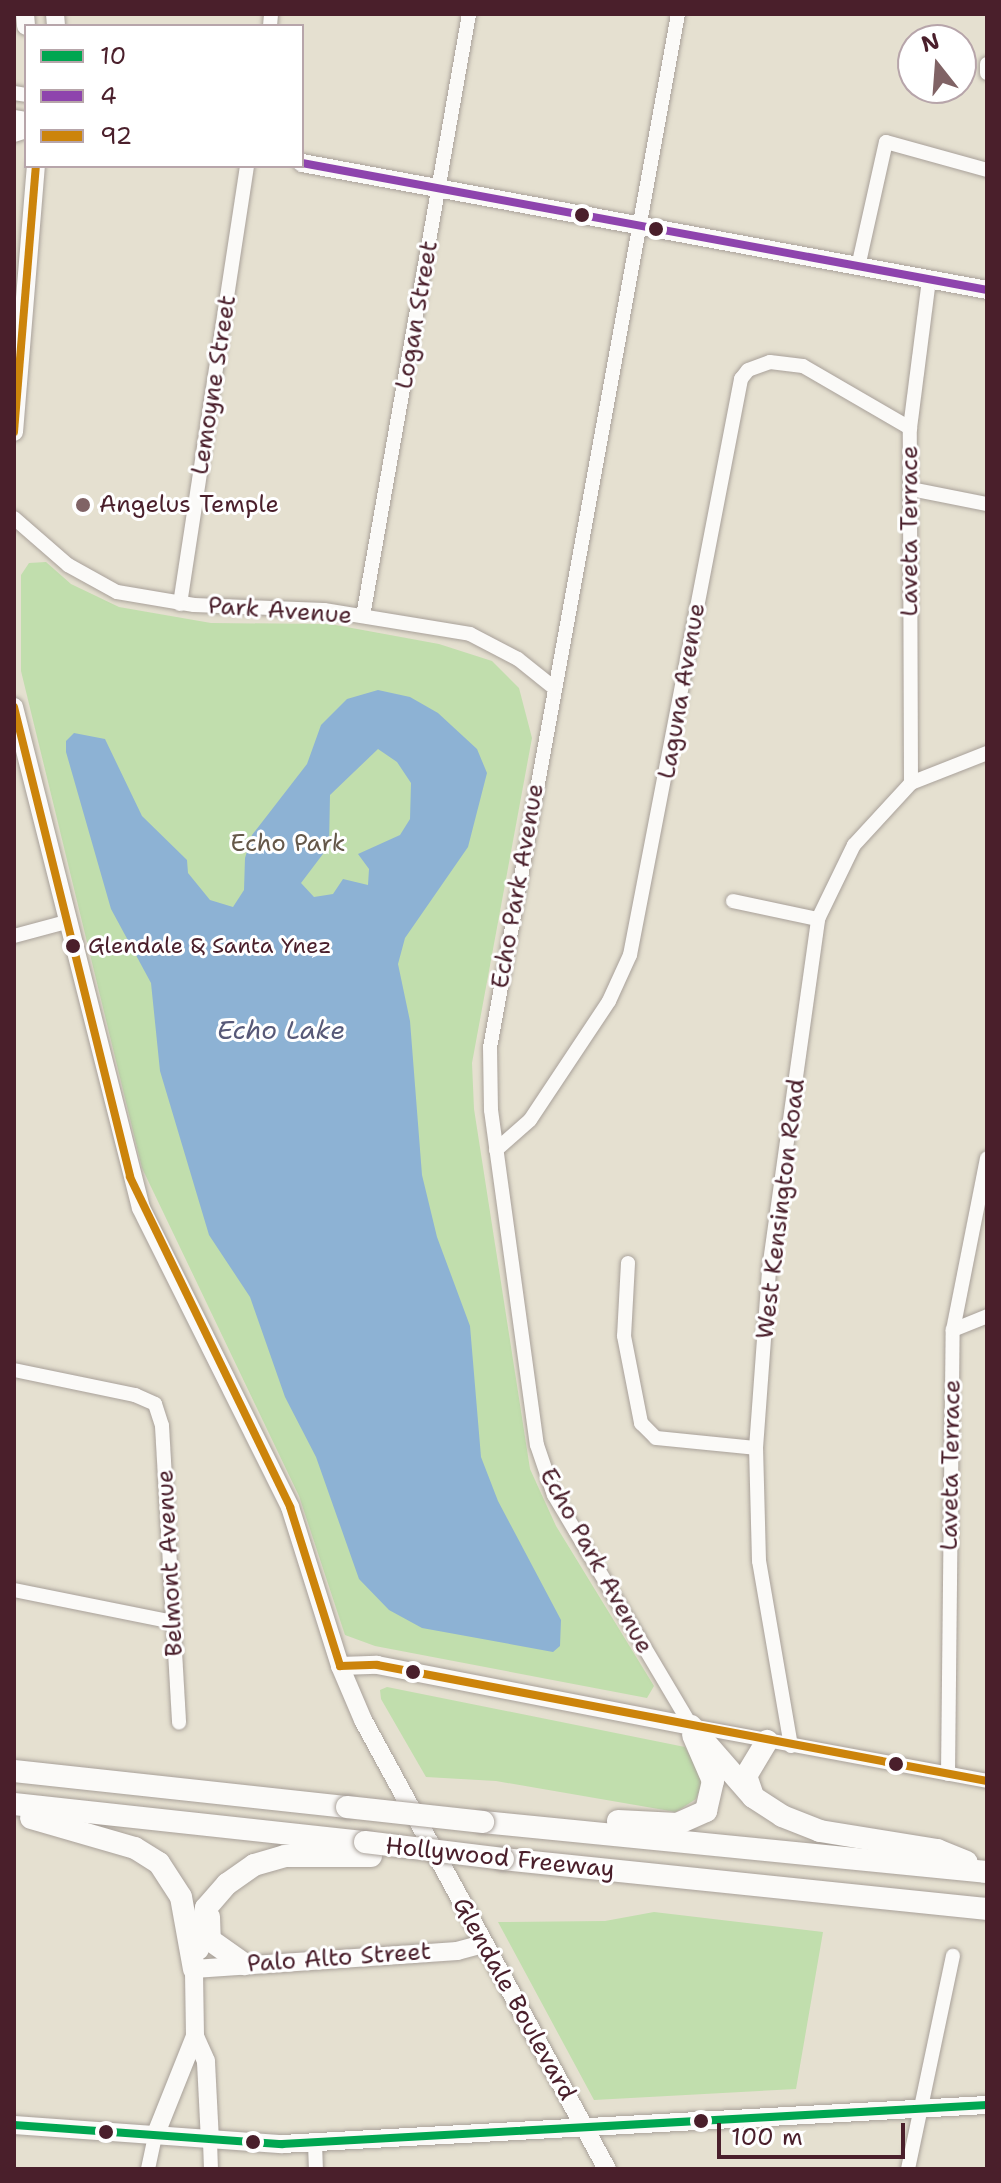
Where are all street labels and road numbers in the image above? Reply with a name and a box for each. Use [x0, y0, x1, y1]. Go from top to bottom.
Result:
street label: Logan Street [390, 239, 444, 391]
street label: Lemoyne Street [186, 293, 242, 477]
street label: Laveta Terrace [896, 445, 924, 617]
street label: Park Avenue [207, 592, 353, 630]
street label: Laguna Avenue [652, 601, 712, 781]
street label: Echo Park Avenue [486, 781, 550, 991]
street label: West Kensington Road [751, 1077, 811, 1341]
street label: Laveta Terrace [935, 1379, 967, 1551]
street label: Echo Park Avenue [533, 1463, 659, 1659]
street label: Belmont Avenue [151, 1469, 189, 1657]
street label: Hollywood Freeway [384, 1832, 616, 1884]
street label: Glendale Boulevard [446, 1893, 582, 2105]
street label: Palo Alto Street [246, 1937, 432, 1979]

